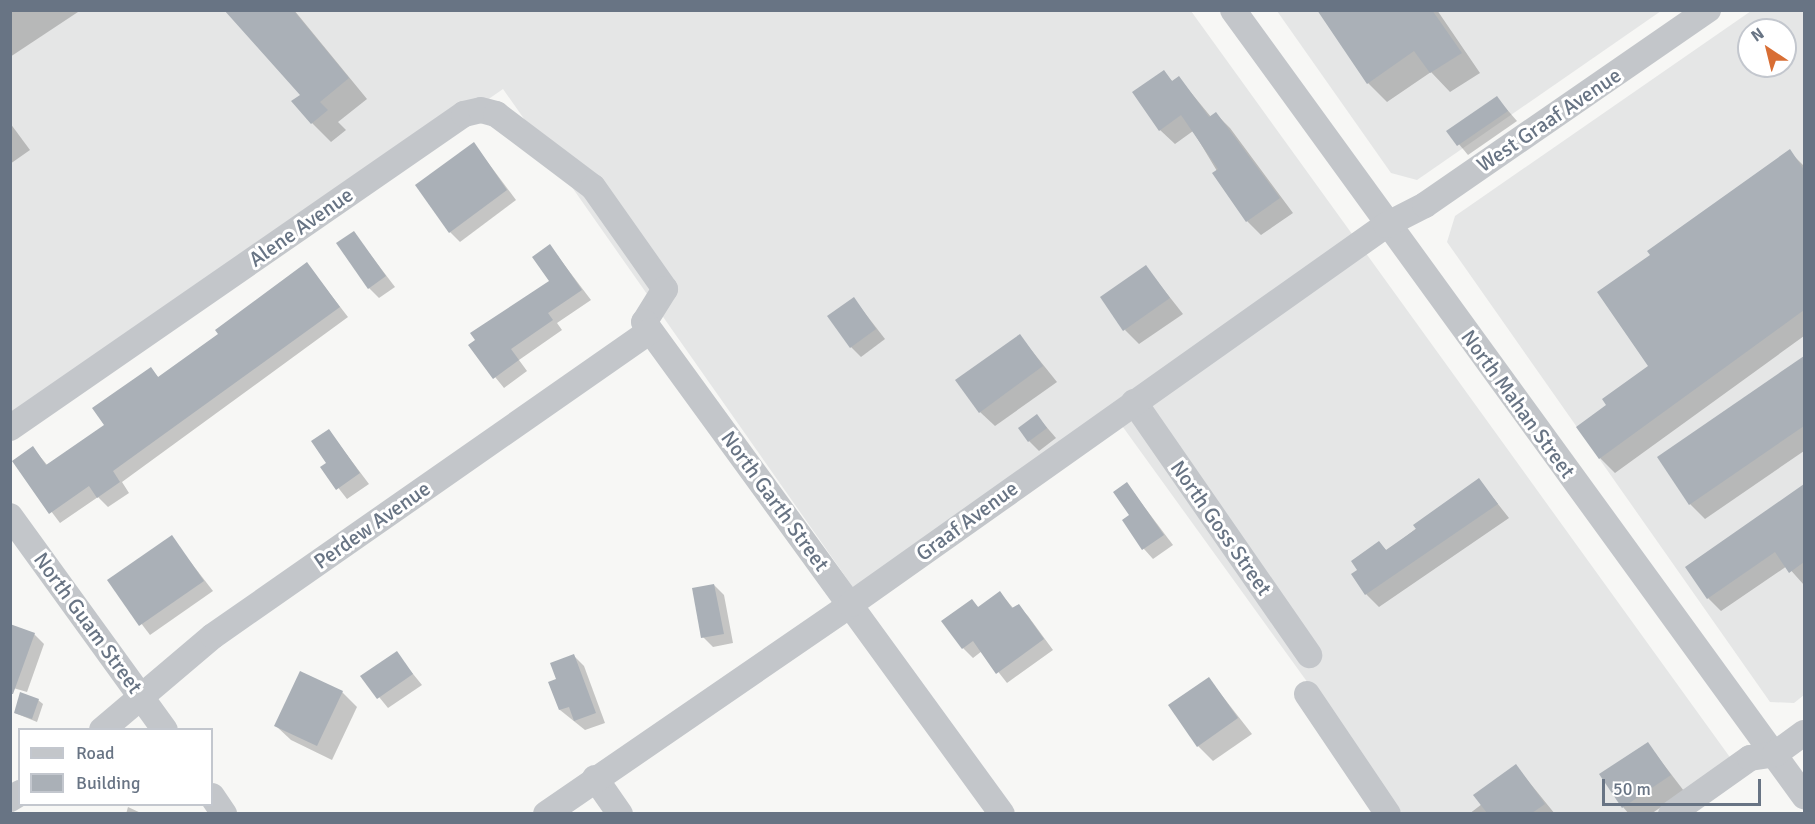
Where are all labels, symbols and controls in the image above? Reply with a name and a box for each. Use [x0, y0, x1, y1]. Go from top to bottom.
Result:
north arrow [1737, 18, 1797, 78]
text: N [1748, 24, 1768, 46]
street label: West Graaf Avenue [1472, 62, 1626, 178]
street label: Alene Avenue [244, 182, 358, 272]
street label: North Mahan Street [1456, 325, 1580, 483]
street label: North Garth Street [716, 426, 834, 576]
street label: North Goss Street [1165, 456, 1277, 600]
street label: Perdew Avenue [309, 476, 435, 574]
street label: Graaf Avenue [911, 476, 1023, 566]
street label: North Guam Street [28, 547, 148, 699]
legend [18, 728, 213, 806]
text: Road [76, 742, 115, 764]
scale bar [1605, 767, 1764, 805]
text: Building [76, 772, 140, 794]
text: 50 m [1613, 778, 1651, 800]

